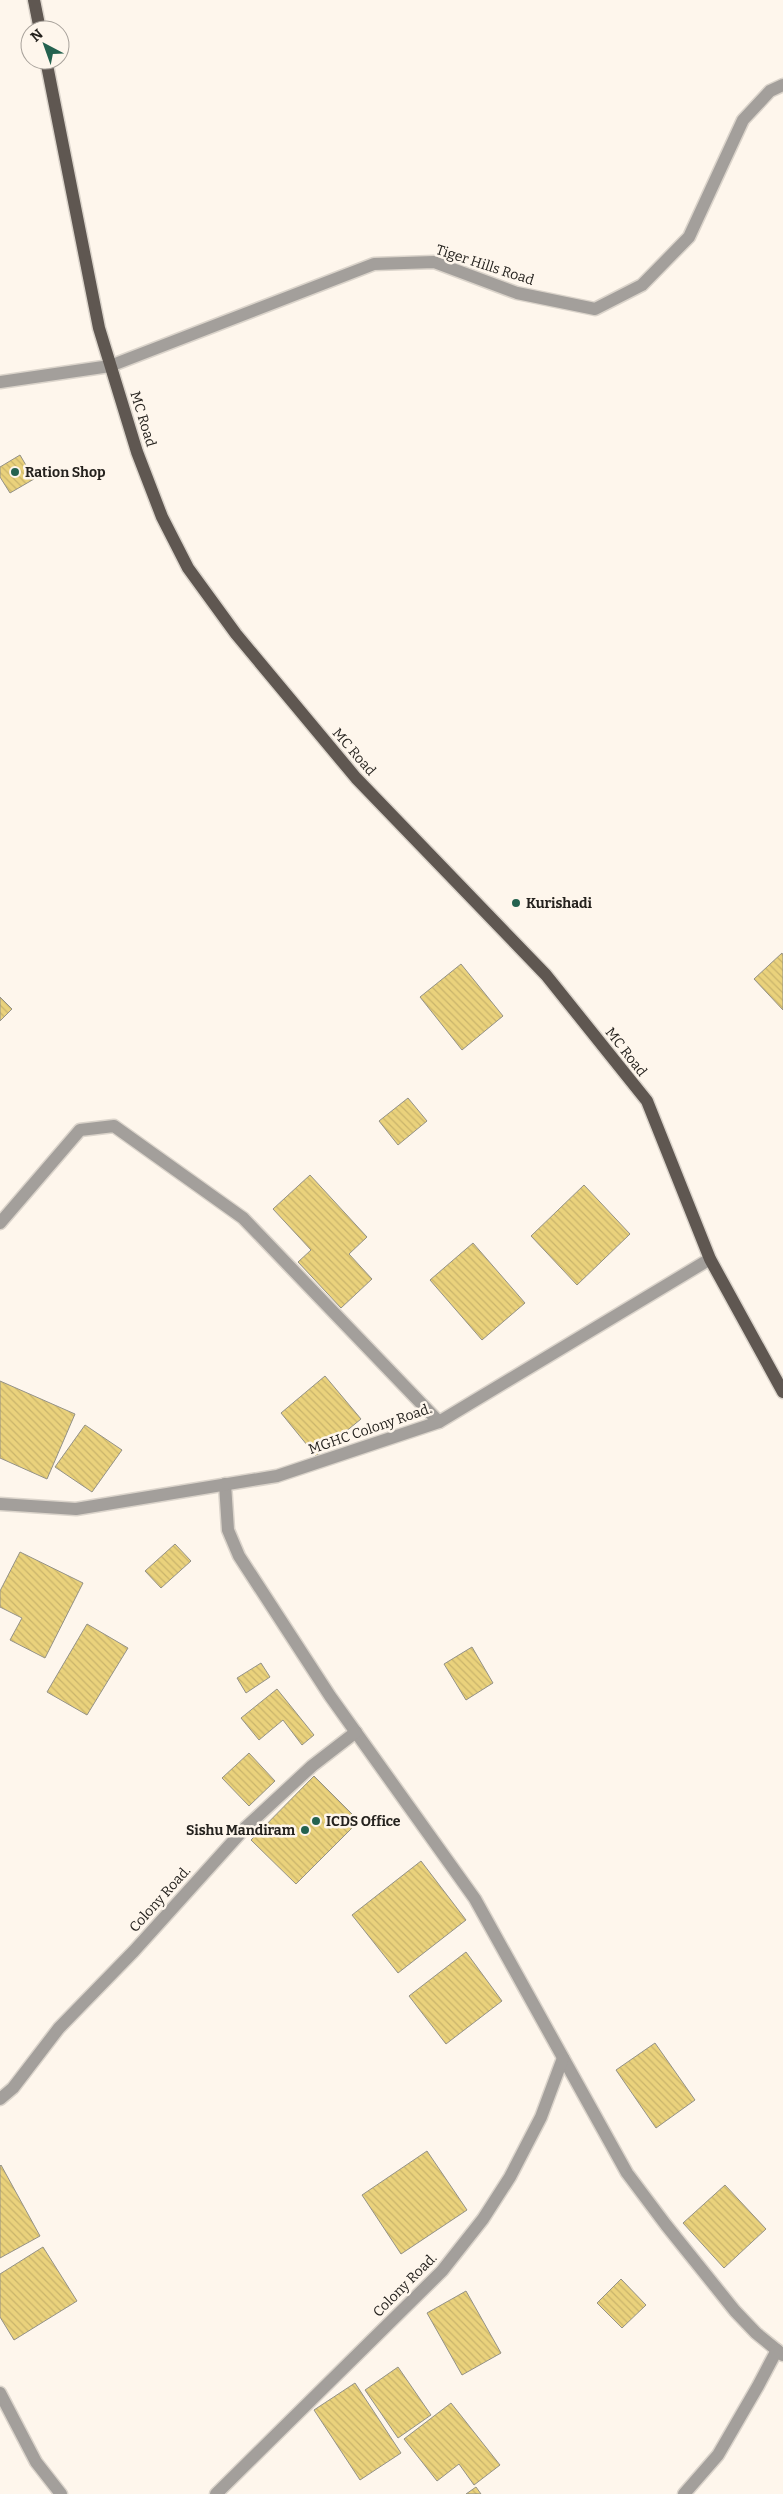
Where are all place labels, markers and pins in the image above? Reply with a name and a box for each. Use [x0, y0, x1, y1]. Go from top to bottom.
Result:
place label: Ration Shop [25, 464, 106, 481]
marker: Ration Shop [9, 466, 21, 478]
place label: Kurishadi [526, 895, 593, 912]
marker: Kurishadi [510, 897, 522, 909]
place label: ICDS Office [326, 1813, 401, 1830]
marker: ICDS Office [310, 1815, 322, 1827]
place label: Sishu Mandiram [186, 1822, 296, 1839]
marker: Sishu Mandiram [299, 1824, 311, 1836]

